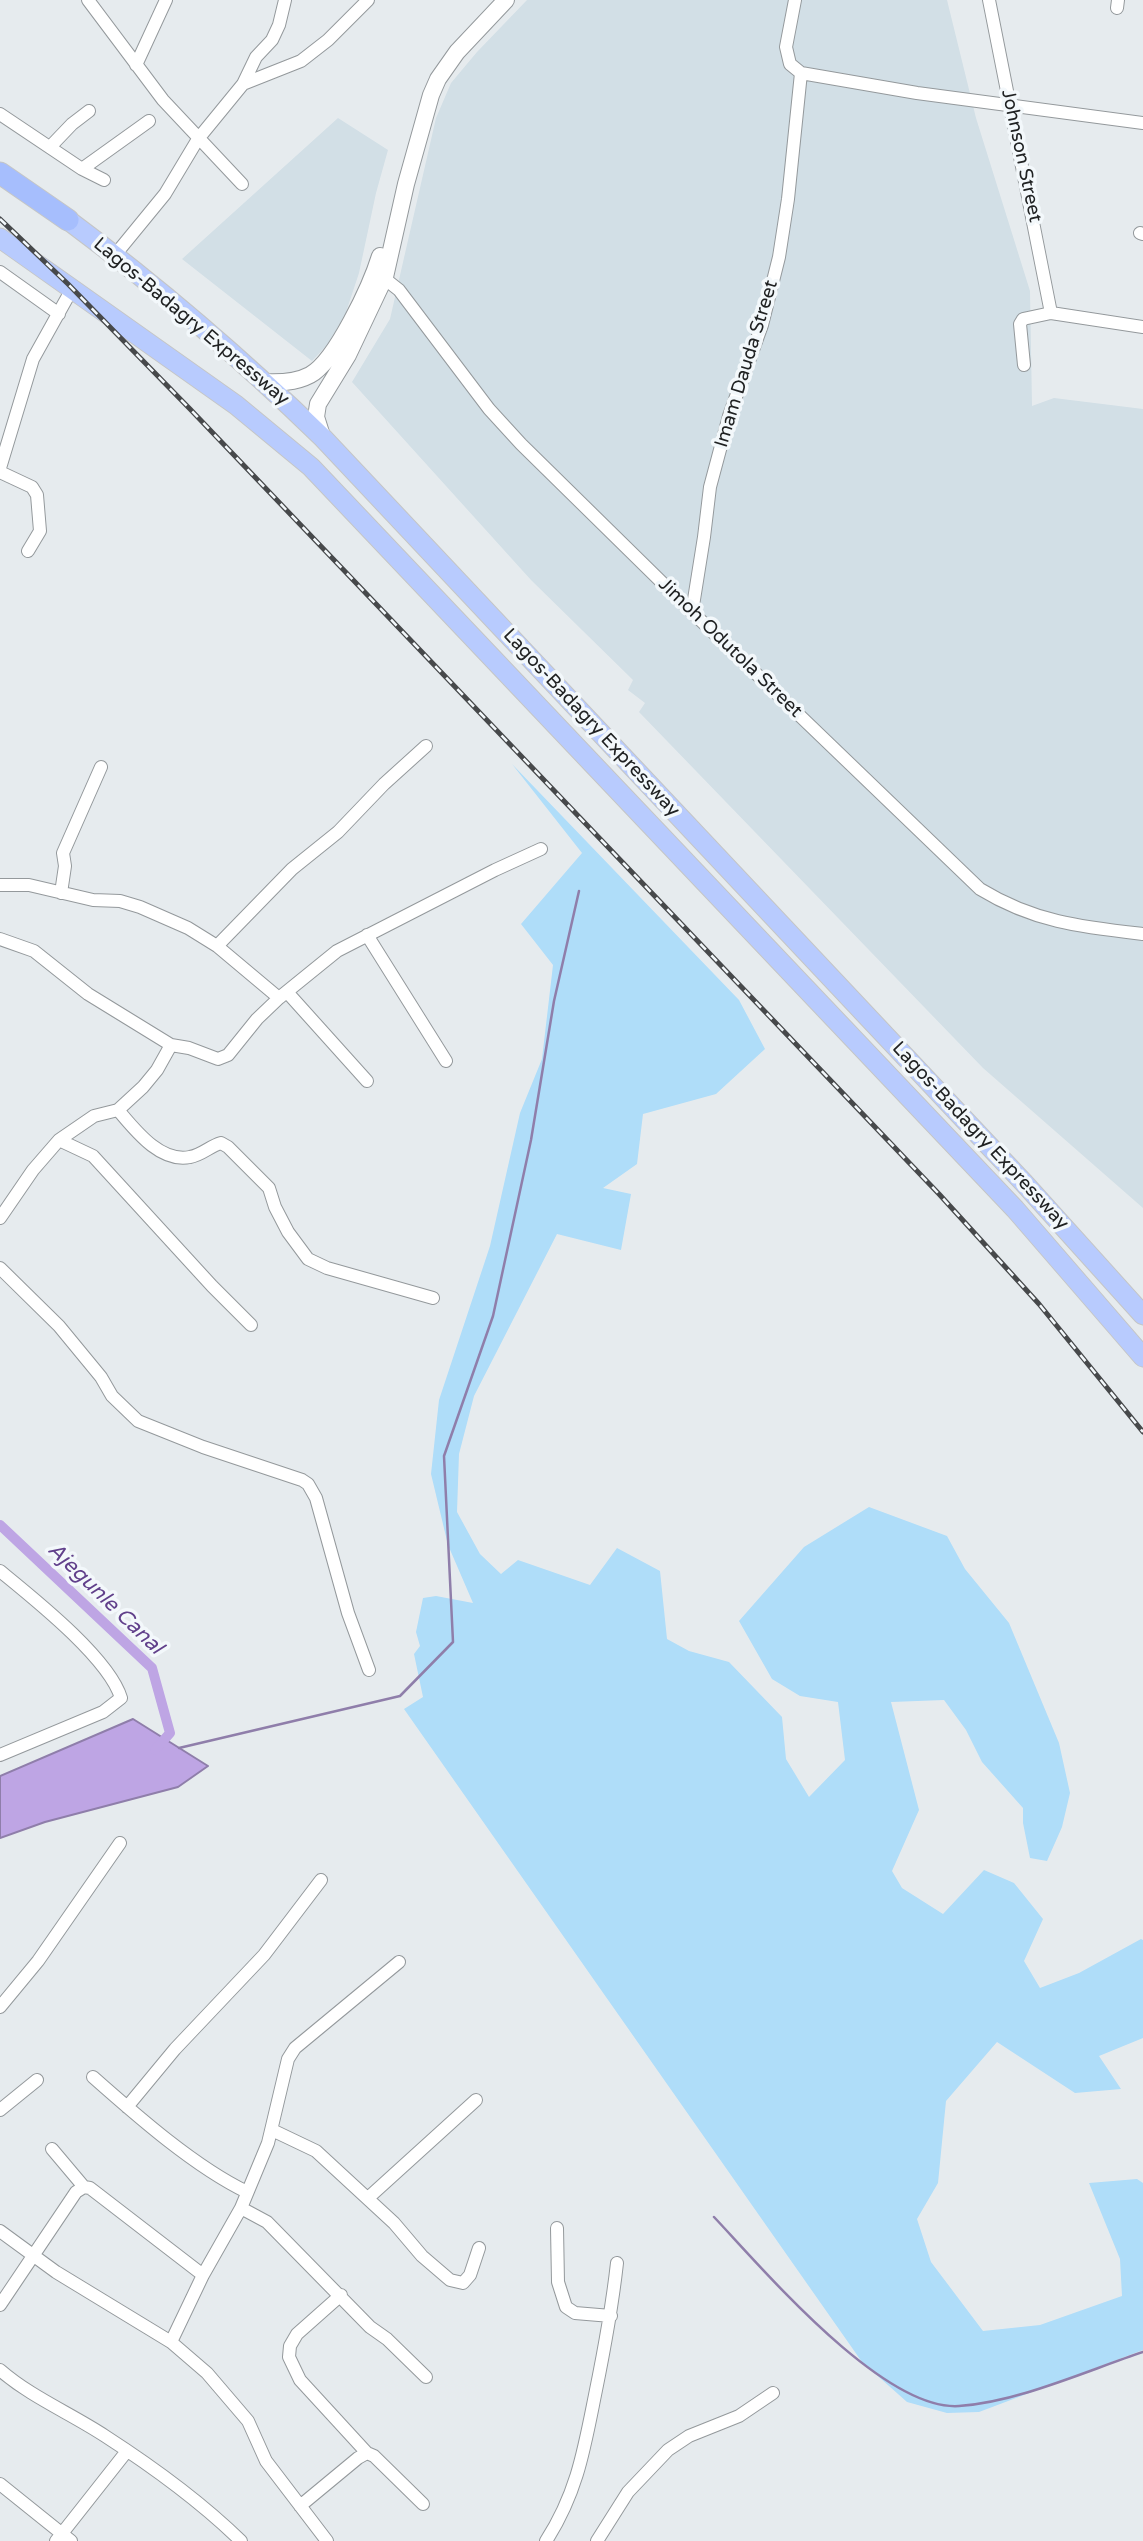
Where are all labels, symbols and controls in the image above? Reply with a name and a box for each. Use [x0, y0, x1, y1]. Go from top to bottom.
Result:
street label: Johnson Street [996, 88, 1046, 224]
street label: Lagos-Badagry Expressway [88, 233, 294, 411]
street label: Imam Dauda Street [711, 278, 783, 450]
street label: Jimoh Odutola Street [653, 573, 807, 723]
street label: Lagos-Badagry Expressway [498, 624, 684, 822]
street label: Lagos-Badagry Expressway [887, 1037, 1073, 1235]
water label: Ajegunle Canal [42, 1538, 168, 1660]

